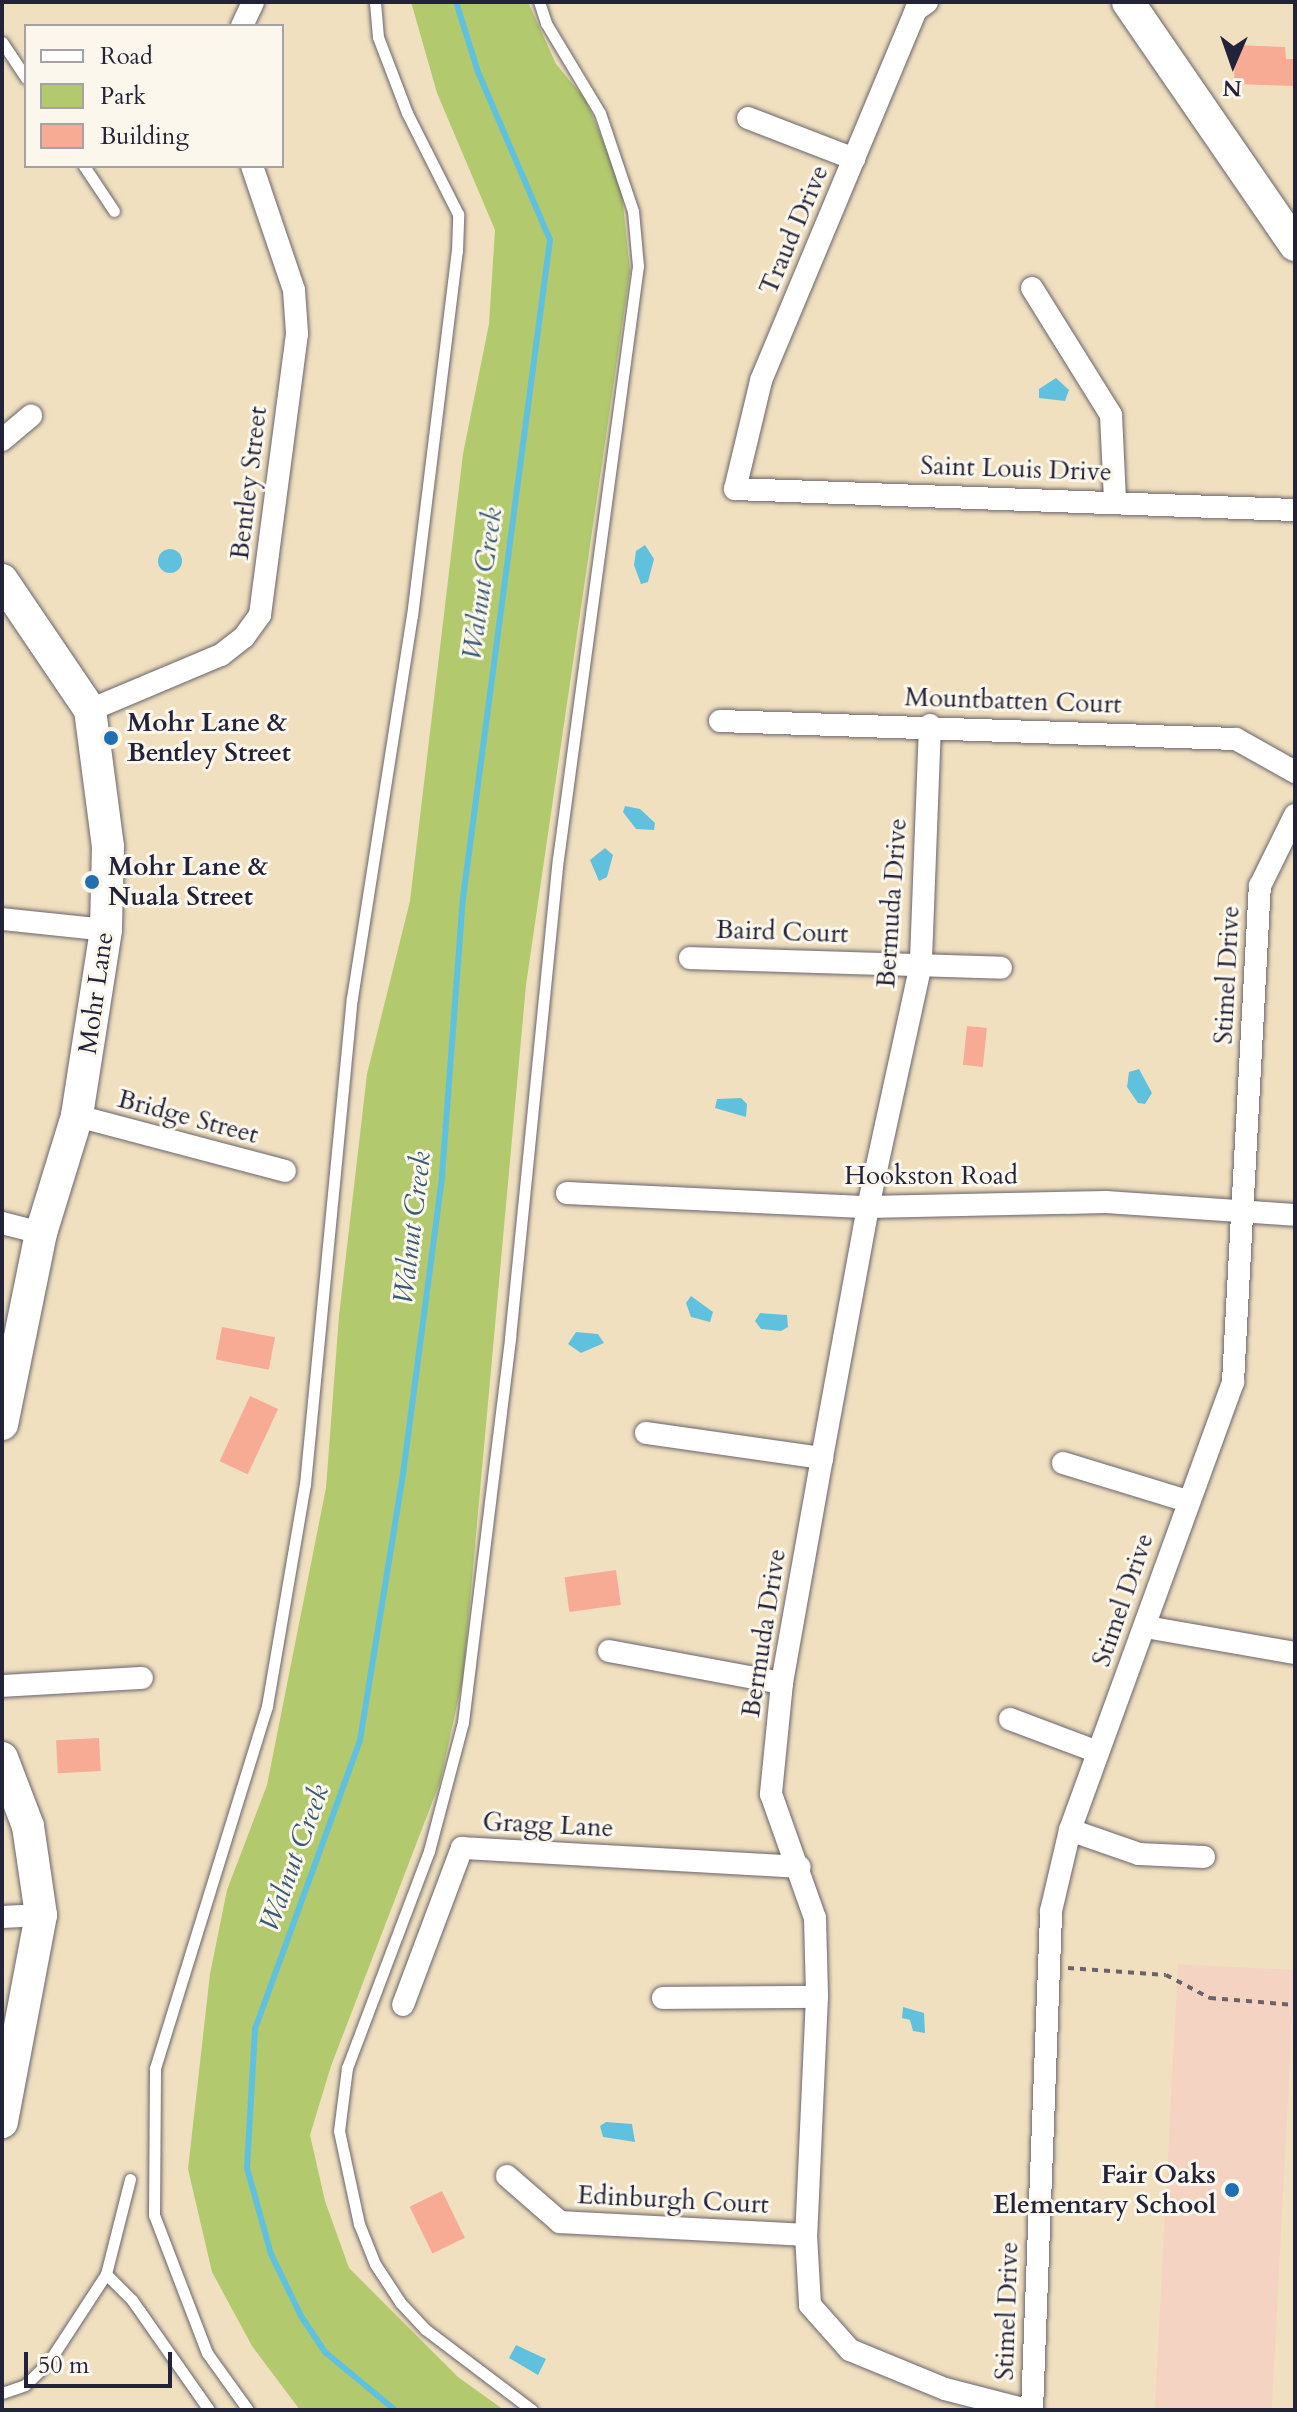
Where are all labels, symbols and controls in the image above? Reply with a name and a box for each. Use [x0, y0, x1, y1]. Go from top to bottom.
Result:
legend [24, 24, 284, 168]
north arrow [1193, 24, 1273, 104]
text: Road [100, 40, 153, 73]
text: N [1222, 73, 1242, 103]
text: Park [100, 80, 146, 113]
text: Building [100, 120, 189, 153]
street label: Traud Drive [753, 161, 835, 299]
street label: Bentley Street [224, 405, 274, 561]
street label: Saint Louis Drive [920, 450, 1112, 488]
water label: Walnut Creek [455, 506, 509, 662]
street label: Mountbatten Court [904, 682, 1122, 720]
place label: Mohr Lane & Bentley Street [127, 707, 291, 768]
marker: Mohr Lane & Bentley Street [102, 729, 120, 747]
street label: Bermuda Drive [871, 817, 913, 989]
place label: Mohr Lane & Nuala Street [108, 851, 268, 912]
marker: Mohr Lane & Nuala Street [83, 873, 101, 891]
street label: Stimel Drive [1208, 905, 1246, 1045]
street label: Baird Court [715, 914, 849, 950]
street label: Mohr Lane [72, 930, 120, 1056]
street label: Bridge Street [114, 1083, 262, 1151]
water label: Walnut Creek [386, 1150, 438, 1306]
street label: Hookston Road [844, 1160, 1018, 1192]
street label: Stimel Drive [1086, 1529, 1160, 1671]
street label: Bermuda Drive [735, 1547, 793, 1719]
water label: Walnut Creek [252, 1780, 336, 1936]
street label: Gragg Lane [482, 1806, 614, 1844]
place label: Fair Oaks Elementary School [993, 2159, 1216, 2220]
street label: Edinburgh Court [577, 2179, 769, 2221]
marker: Fair Oaks Elementary School [1223, 2181, 1241, 2199]
street label: Stimel Drive [989, 2241, 1025, 2381]
scale bar [28, 2336, 176, 2386]
text: 50 m [38, 2349, 89, 2382]

